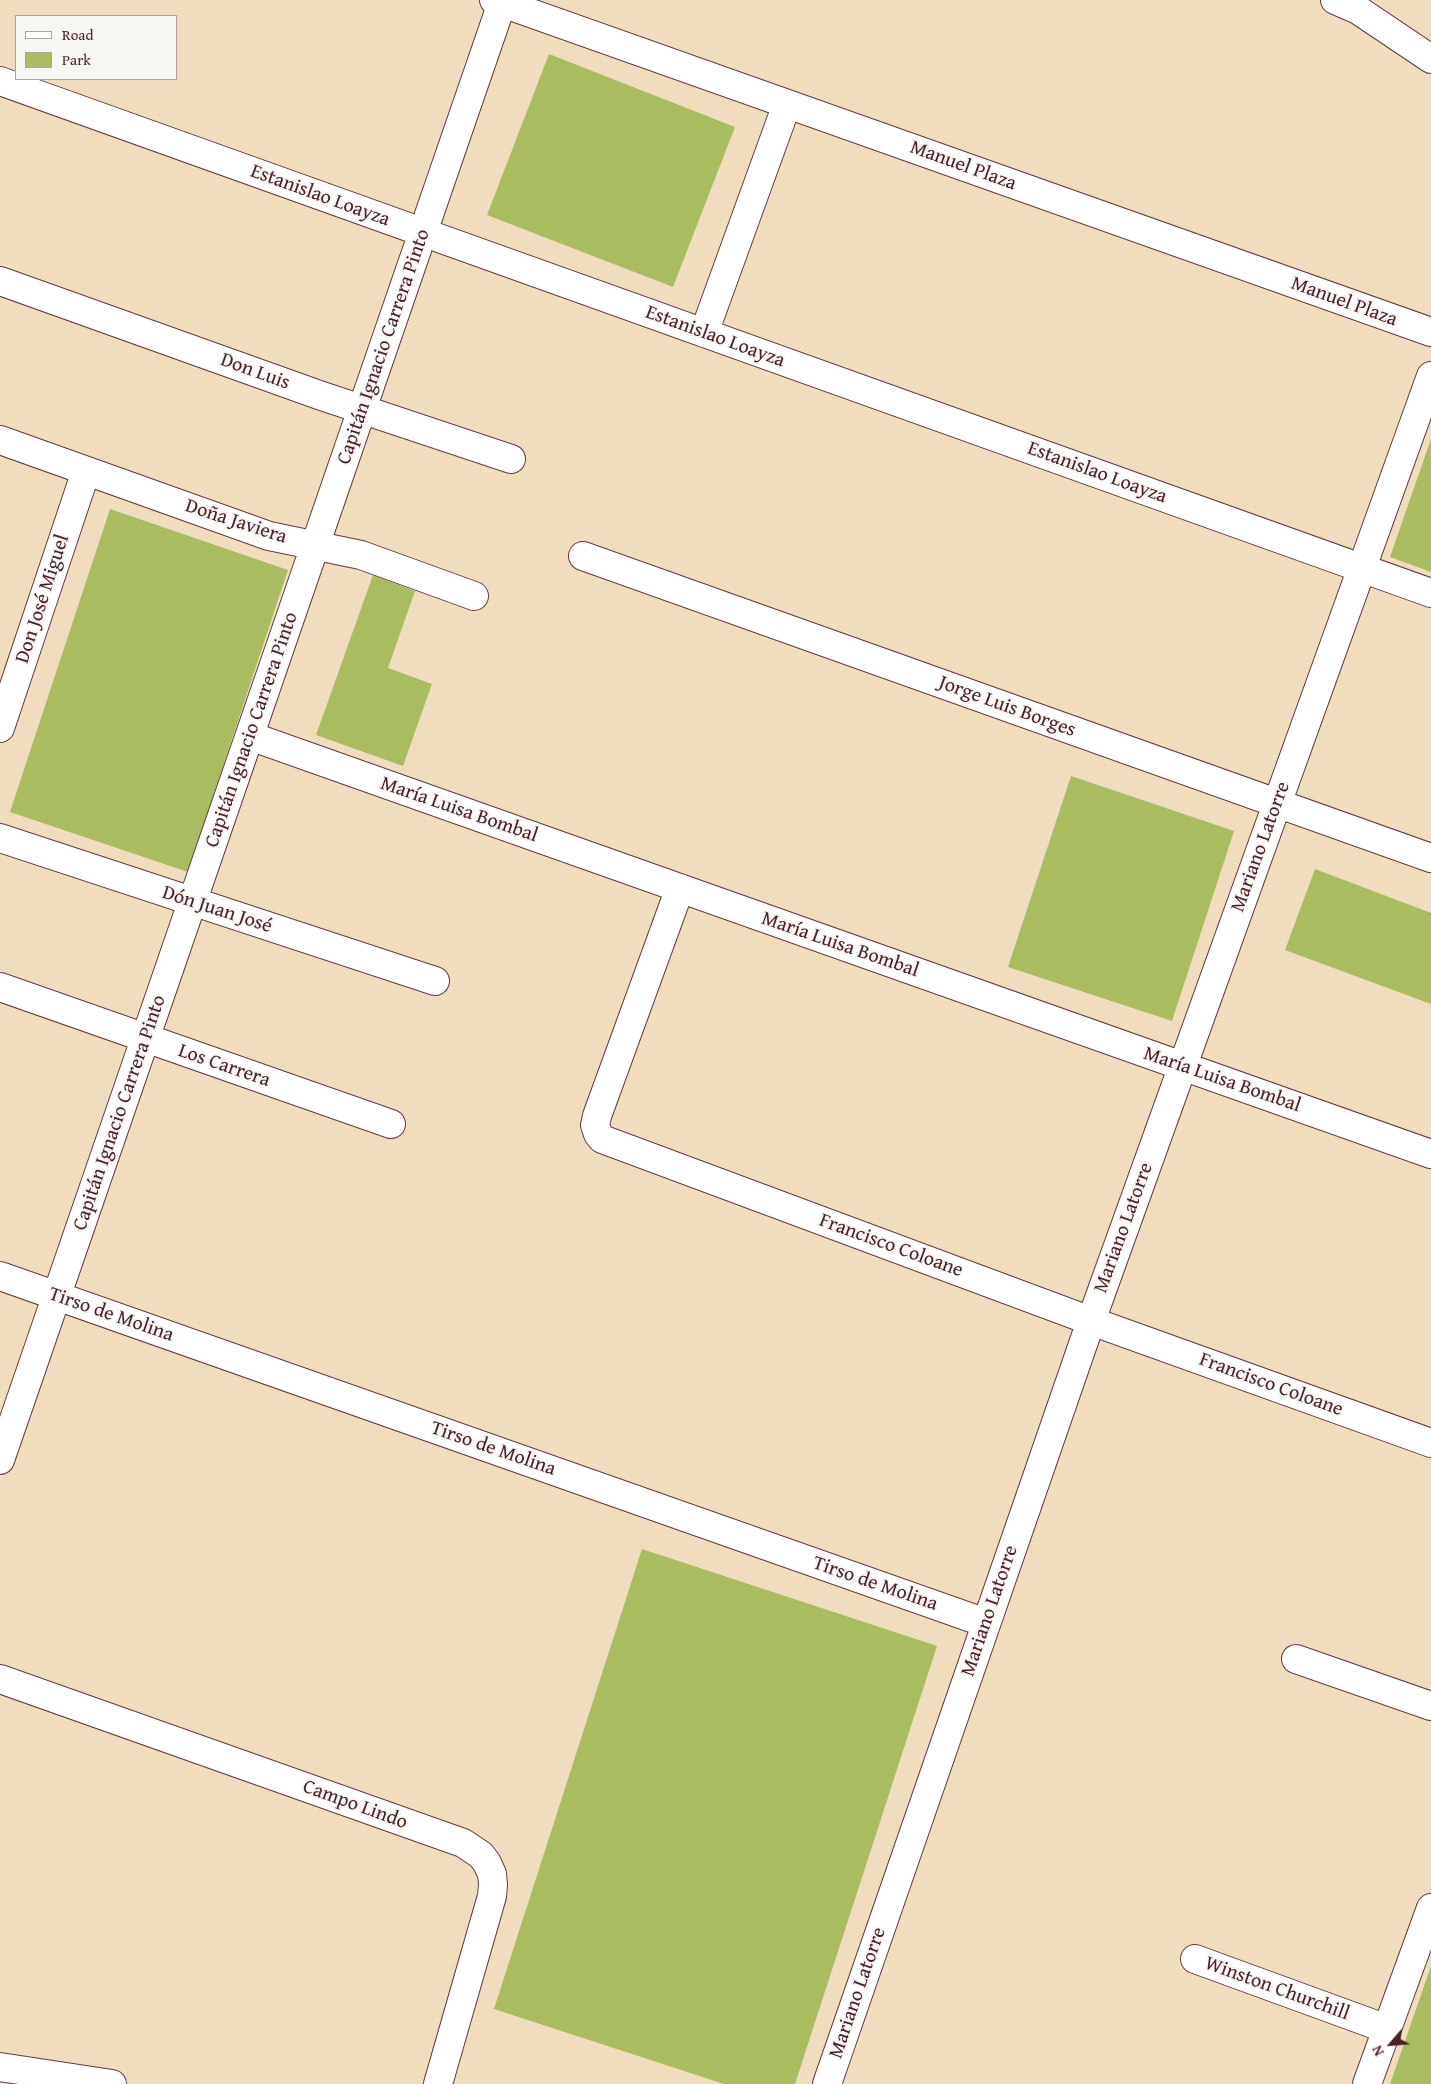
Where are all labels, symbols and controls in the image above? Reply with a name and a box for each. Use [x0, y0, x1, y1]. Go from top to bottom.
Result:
legend [15, 15, 178, 80]
text: Road [62, 24, 93, 45]
text: Park [62, 49, 91, 70]
street label: Manuel Plaza [907, 136, 1019, 196]
street label: Estanislao Loayza [247, 160, 393, 232]
street label: Capitán Ignacio Carrera Pinto [332, 226, 436, 468]
street label: Manuel Plaza [1288, 272, 1400, 332]
street label: Estanislao Loayza [642, 301, 788, 373]
street label: Don Luis [217, 348, 293, 396]
street label: Estanislao Loayza [1024, 437, 1170, 509]
street label: Doña Javiera [182, 494, 290, 550]
street label: Don José Miguel [11, 532, 75, 666]
street label: Capitán Ignacio Carrera Pinto [200, 609, 304, 851]
street label: Jorge Luis Borges [935, 671, 1079, 743]
street label: María Luisa Bombal [377, 772, 541, 848]
street label: Mariano Latorre [1226, 779, 1296, 915]
street label: Dón Juan José [159, 881, 275, 939]
street label: María Luisa Bombal [758, 907, 922, 983]
street label: Capitán Ignacio Carrera Pinto [68, 992, 172, 1234]
street label: Los Carrera [175, 1039, 273, 1093]
street label: María Luisa Bombal [1140, 1042, 1304, 1118]
street label: Mariano Latorre [1089, 1160, 1159, 1296]
street label: Francisco Coloane [816, 1209, 966, 1283]
street label: Tirso de Molina [45, 1282, 177, 1348]
street label: Francisco Coloane [1196, 1348, 1346, 1422]
street label: Tirso de Molina [427, 1416, 559, 1482]
street label: Mariano Latorre [956, 1542, 1024, 1680]
street label: Tirso de Molina [809, 1551, 941, 1617]
street label: Campo Lindo [299, 1775, 411, 1835]
street label: Mariano Latorre [824, 1924, 892, 2062]
street label: Winston Churchill [1201, 1952, 1353, 2026]
north arrow [1366, 2019, 1416, 2069]
text: N [1367, 2042, 1389, 2060]

